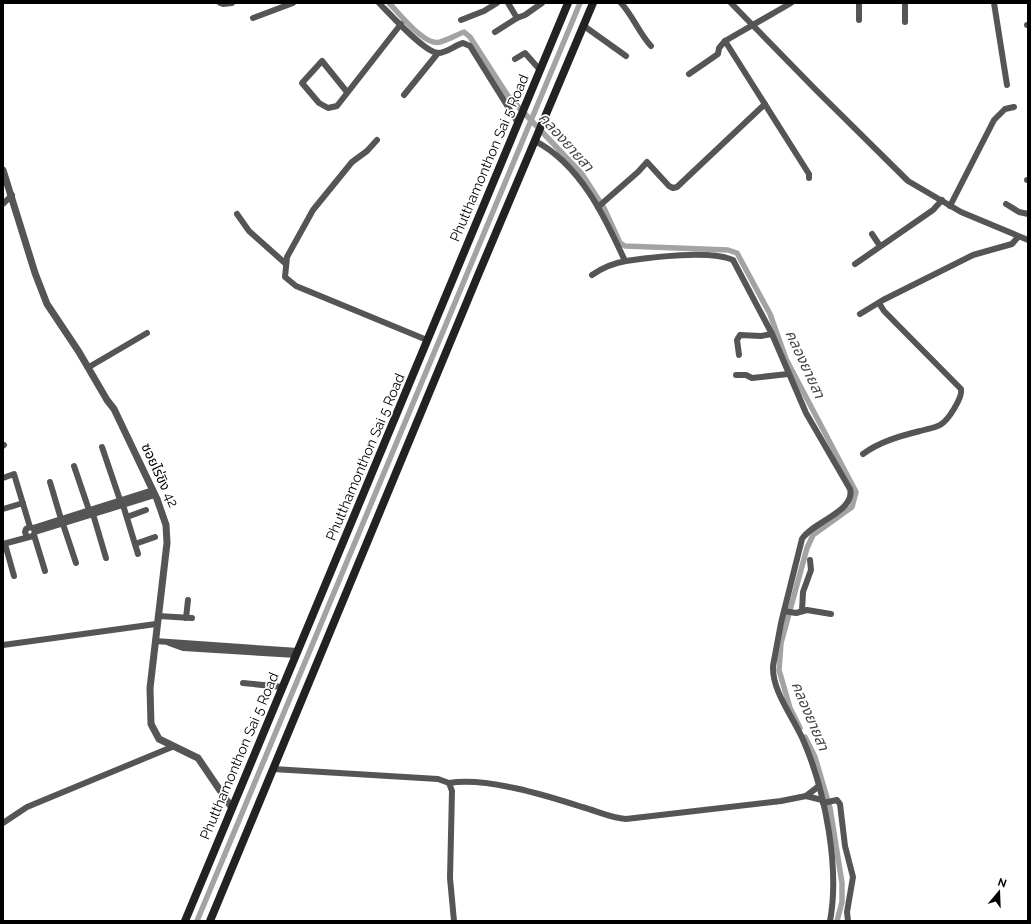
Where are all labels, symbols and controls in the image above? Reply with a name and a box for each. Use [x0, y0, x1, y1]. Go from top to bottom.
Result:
street label: Phutthamonthon Sai 5 Road [446, 72, 532, 244]
water label: คลองยายสา [535, 109, 598, 176]
water label: คลองยายสา [781, 327, 829, 402]
street label: Phutthamonthon Sai 5 Road [322, 371, 408, 543]
street label: ซอยไร่ขิง 42 [138, 440, 182, 510]
street label: Phutthamonthon Sai 5 Road [196, 670, 282, 842]
water label: คลองยายสา [787, 679, 833, 754]
north arrow [979, 872, 1019, 912]
text: N [996, 876, 1008, 891]

